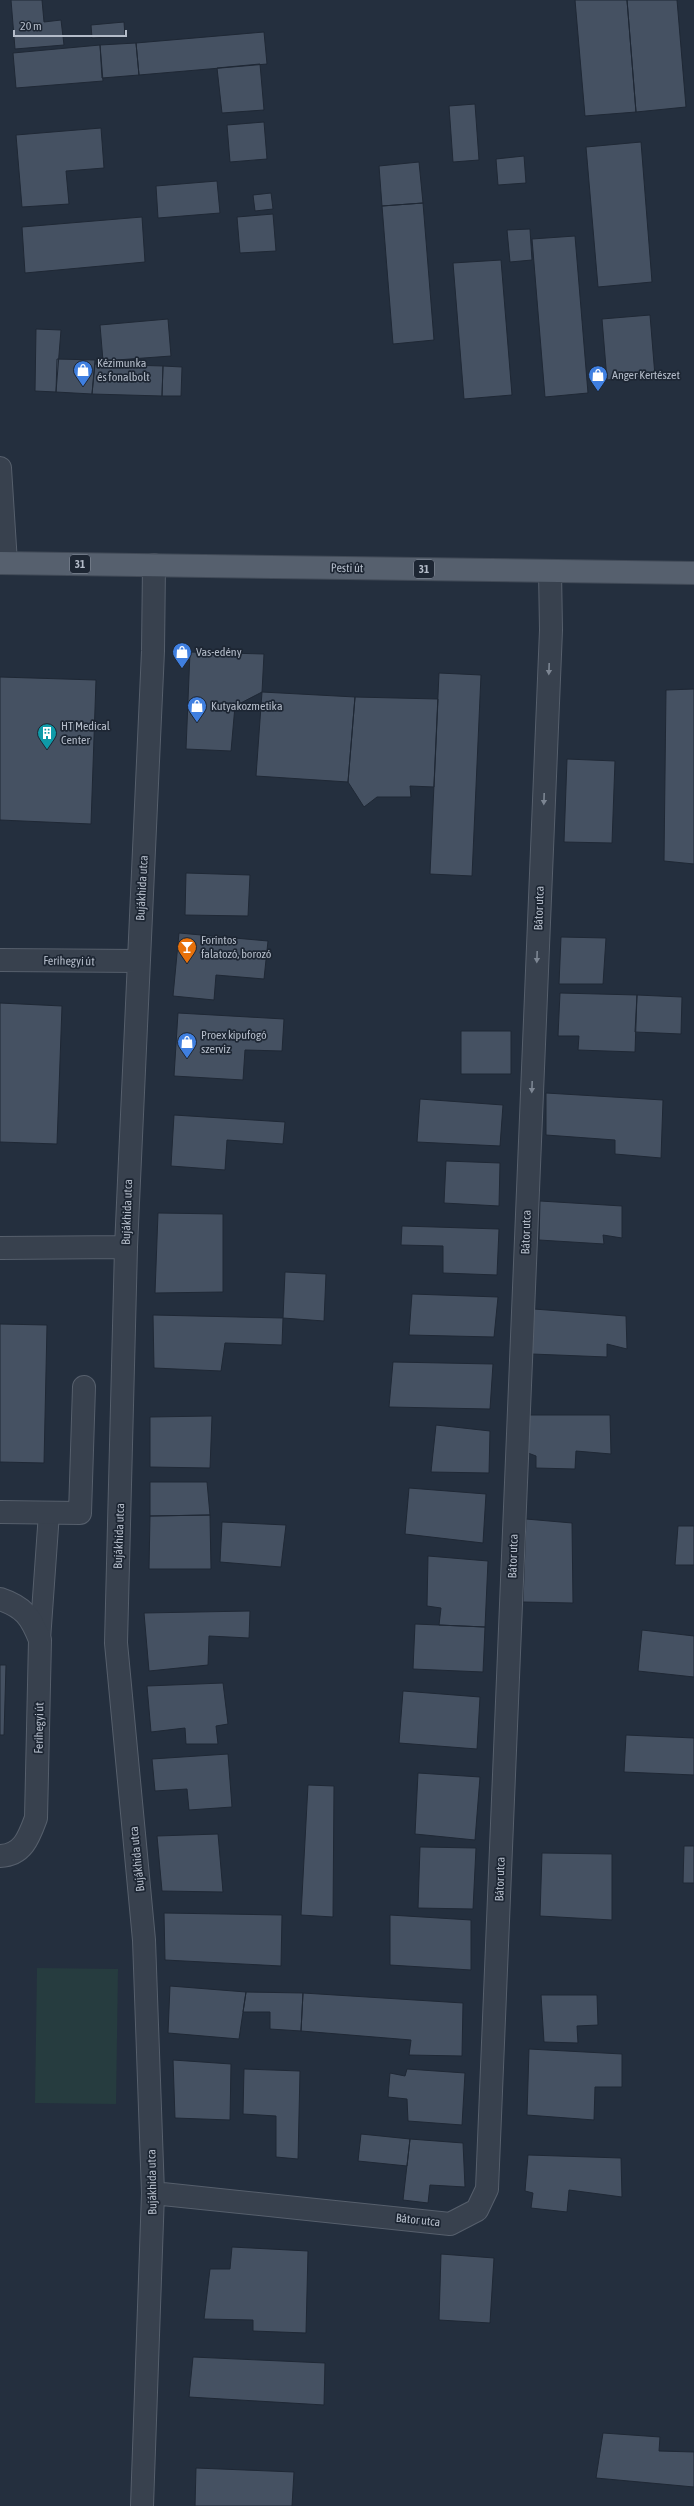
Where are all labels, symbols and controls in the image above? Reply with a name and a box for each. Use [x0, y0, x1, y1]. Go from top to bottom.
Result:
scale bar [14, 12, 126, 38]
text: 20 m [20, 19, 42, 33]
place label: Kézimunka és fonalbolt [97, 356, 150, 384]
shop icon: Kézimunka és fonalbolt [72, 359, 94, 387]
shop icon: Anger Kertészet [587, 364, 609, 392]
place label: Anger Kertészet [612, 368, 680, 382]
road number: 31 [70, 555, 90, 573]
road number: 31 [414, 560, 434, 578]
street label: Pesti út [331, 561, 364, 575]
shop icon: Vas-edény [171, 641, 193, 669]
place label: Vas-edény [196, 645, 242, 659]
one-way arrow [546, 663, 552, 676]
shop icon: Kutyakozmetika [186, 695, 208, 723]
place label: Kutyakozmetika [211, 699, 282, 713]
place label: HT Medical Center [61, 719, 111, 747]
building icon: HT Medical Center [36, 722, 58, 750]
one-way arrow [541, 793, 547, 806]
street label: Bujákhida utca [133, 855, 151, 921]
street label: Bátor utca [531, 885, 547, 931]
place label: Forintos falatozó, borozó [201, 933, 272, 961]
bar icon: Forintos falatozó, borozó [176, 936, 198, 964]
one-way arrow [534, 951, 541, 963]
street label: Ferihegyi út [43, 954, 95, 968]
place label: Proex kipufogó szerviz [201, 1028, 267, 1056]
shop icon: Proex kipufogó szerviz [176, 1031, 198, 1059]
one-way arrow [529, 1081, 535, 1094]
street label: Bujákhida utca [119, 1179, 135, 1245]
street label: Bátor utca [518, 1209, 534, 1255]
street label: Bujákhida utca [111, 1503, 127, 1569]
street label: Bátor utca [505, 1533, 521, 1579]
street label: Ferihegyi út [32, 1702, 46, 1754]
street label: Bujákhida utca [127, 1826, 147, 1892]
street label: Bátor utca [492, 1856, 508, 1902]
street label: Bujákhida utca [144, 2149, 160, 2215]
street label: Bátor utca [395, 2211, 441, 2229]

